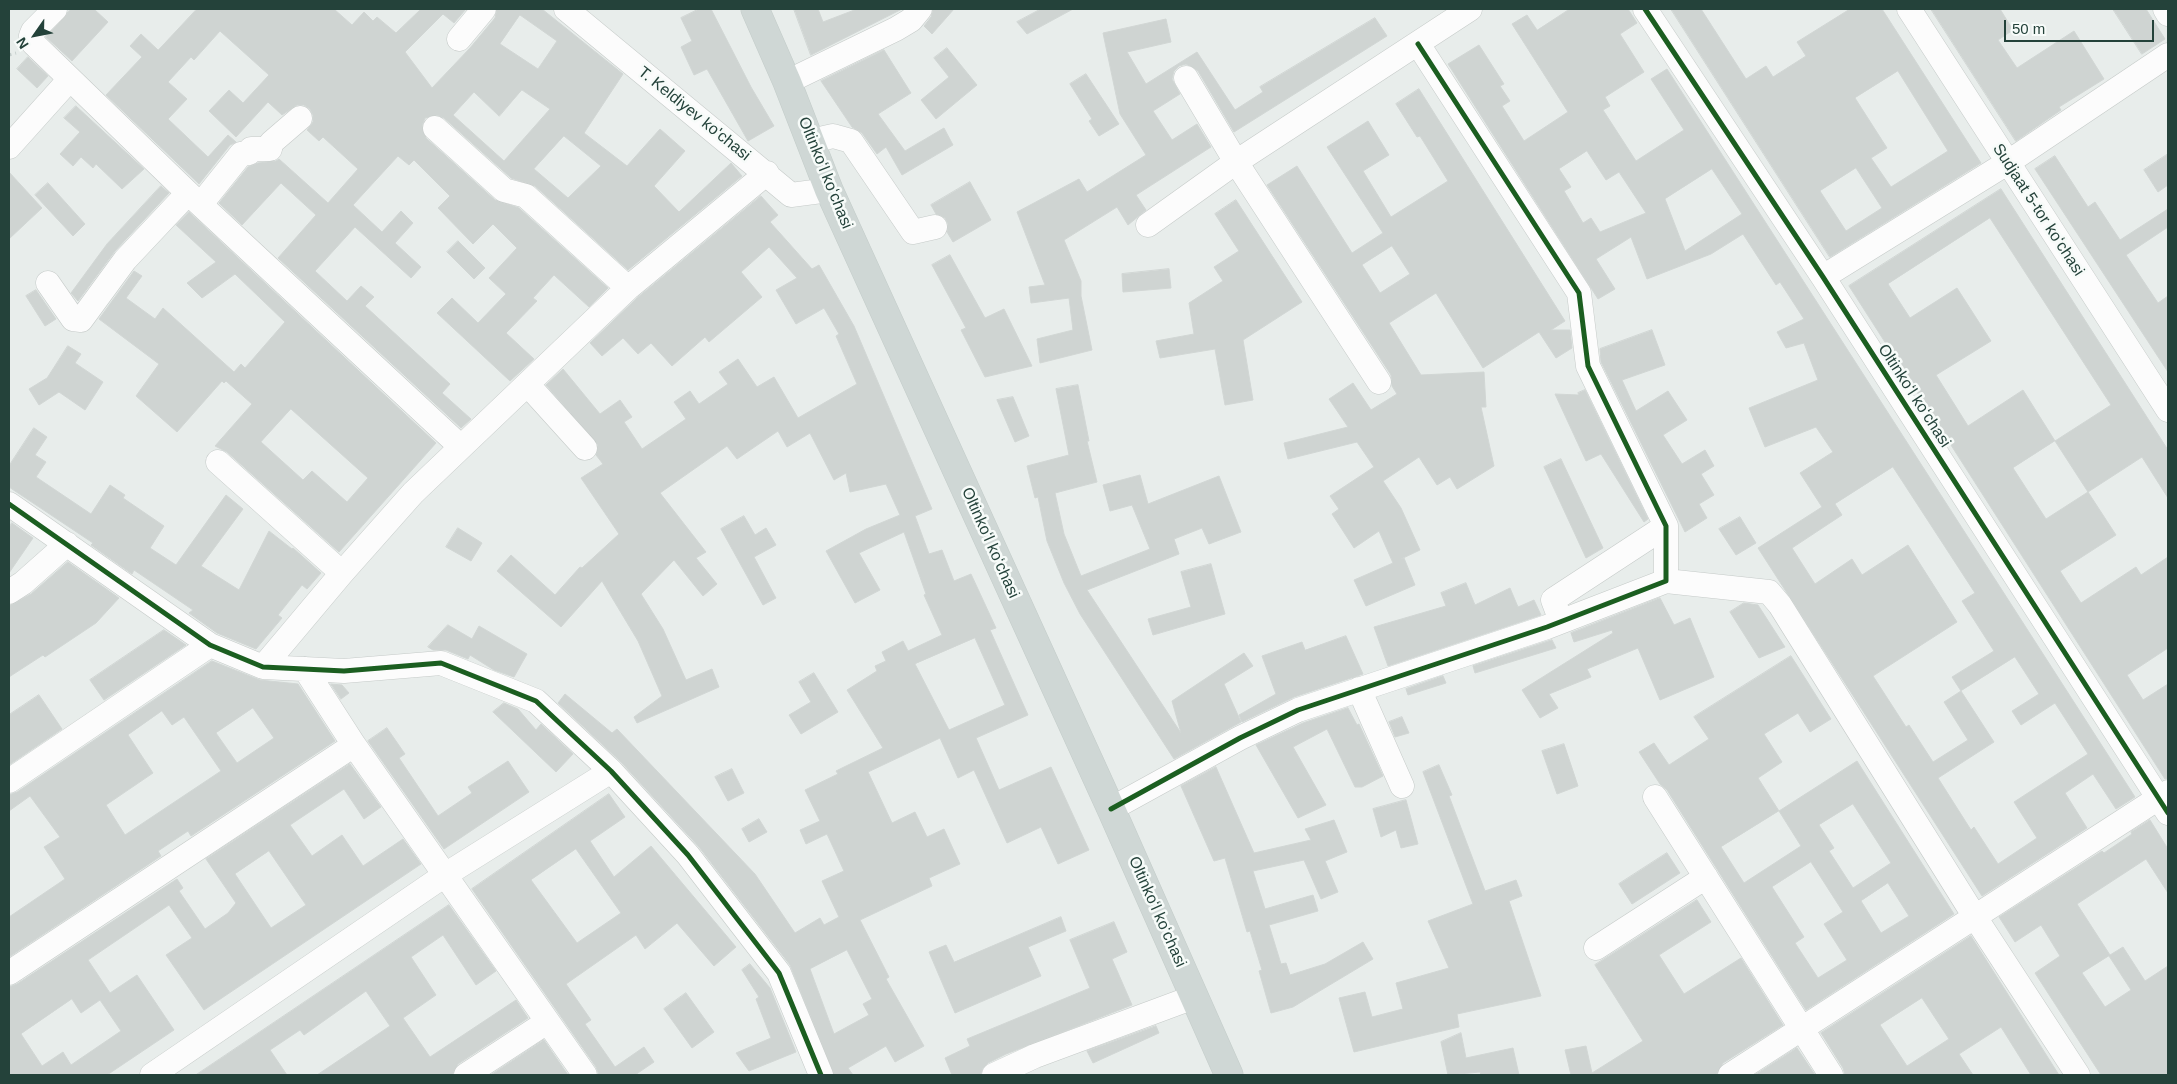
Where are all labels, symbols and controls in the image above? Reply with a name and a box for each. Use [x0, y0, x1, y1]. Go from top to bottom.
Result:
north arrow [10, 10, 60, 60]
scale bar [2007, 10, 2157, 42]
text: 50 m [2012, 20, 2045, 37]
text: N [13, 35, 32, 52]
street label: T. Keldiyev ko'chasi [634, 63, 754, 165]
street label: Oltinkoʻl koʻchasi [794, 114, 856, 232]
street label: Sudjaat 5-tor koʻchasi [1988, 140, 2088, 280]
street label: Oltinkoʻl koʻchasi [1874, 341, 1954, 451]
street label: Oltinkoʻl koʻchasi [957, 485, 1023, 601]
street label: Oltinkoʻl koʻchasi [1124, 854, 1190, 970]

